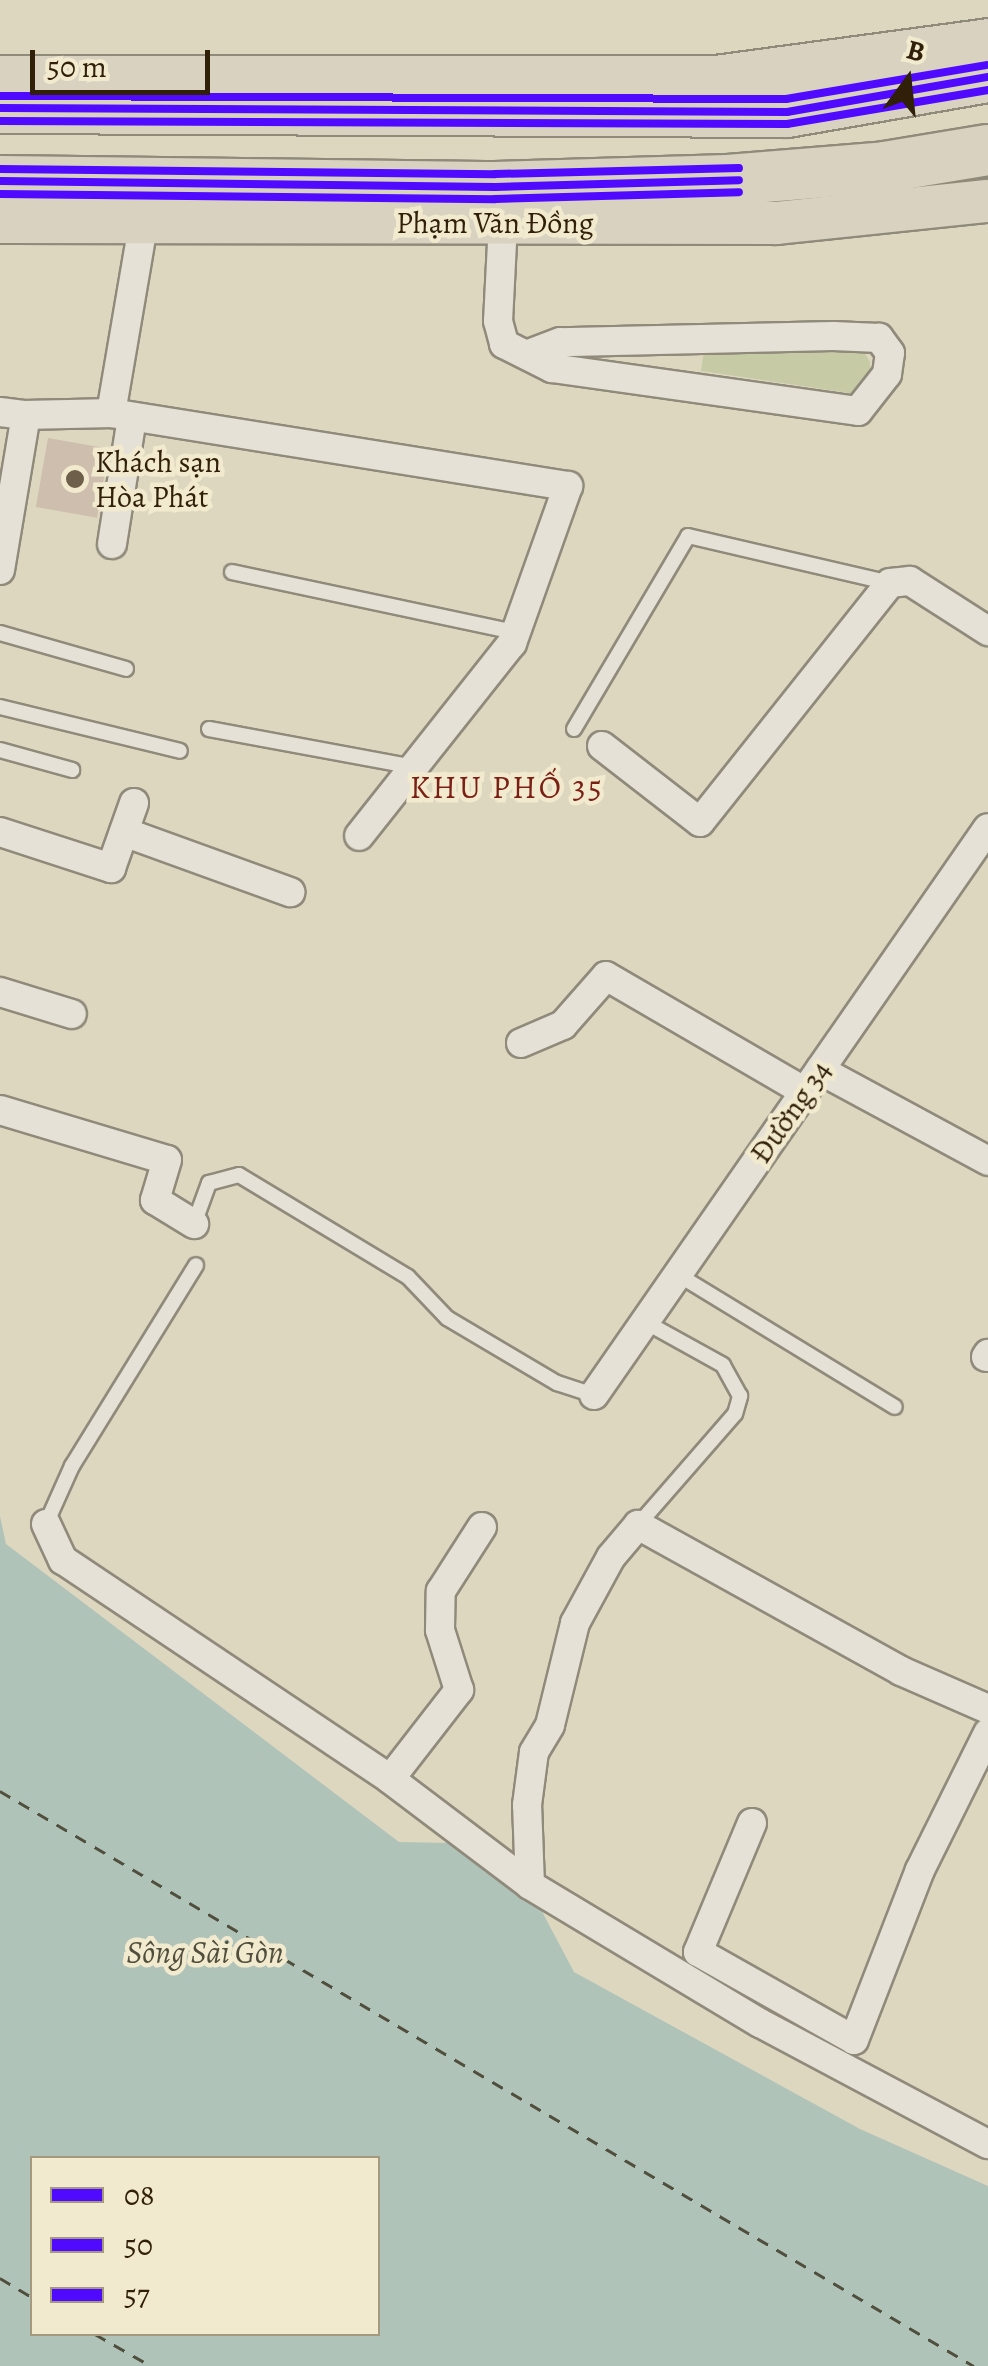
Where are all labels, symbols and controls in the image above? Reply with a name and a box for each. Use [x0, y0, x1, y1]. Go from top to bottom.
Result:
scale bar [35, 30, 215, 92]
north arrow [858, 30, 958, 130]
text: B [902, 30, 929, 72]
text: 50 m [47, 47, 107, 87]
street label: Phạm Văn Đồng [396, 205, 594, 241]
place label: Khách sạn Hòa Phát [95, 444, 221, 514]
marker: Khách sạn Hòa Phát [64, 468, 86, 490]
district label: KHU PHỐ 35 [410, 768, 604, 806]
street label: Đường 34 [743, 1054, 839, 1170]
water label: Sông Sài Gòn [126, 1933, 284, 1971]
legend [30, 2156, 380, 2336]
text: 08 [124, 2175, 155, 2215]
text: 50 [124, 2225, 153, 2265]
text: 57 [124, 2275, 150, 2315]

